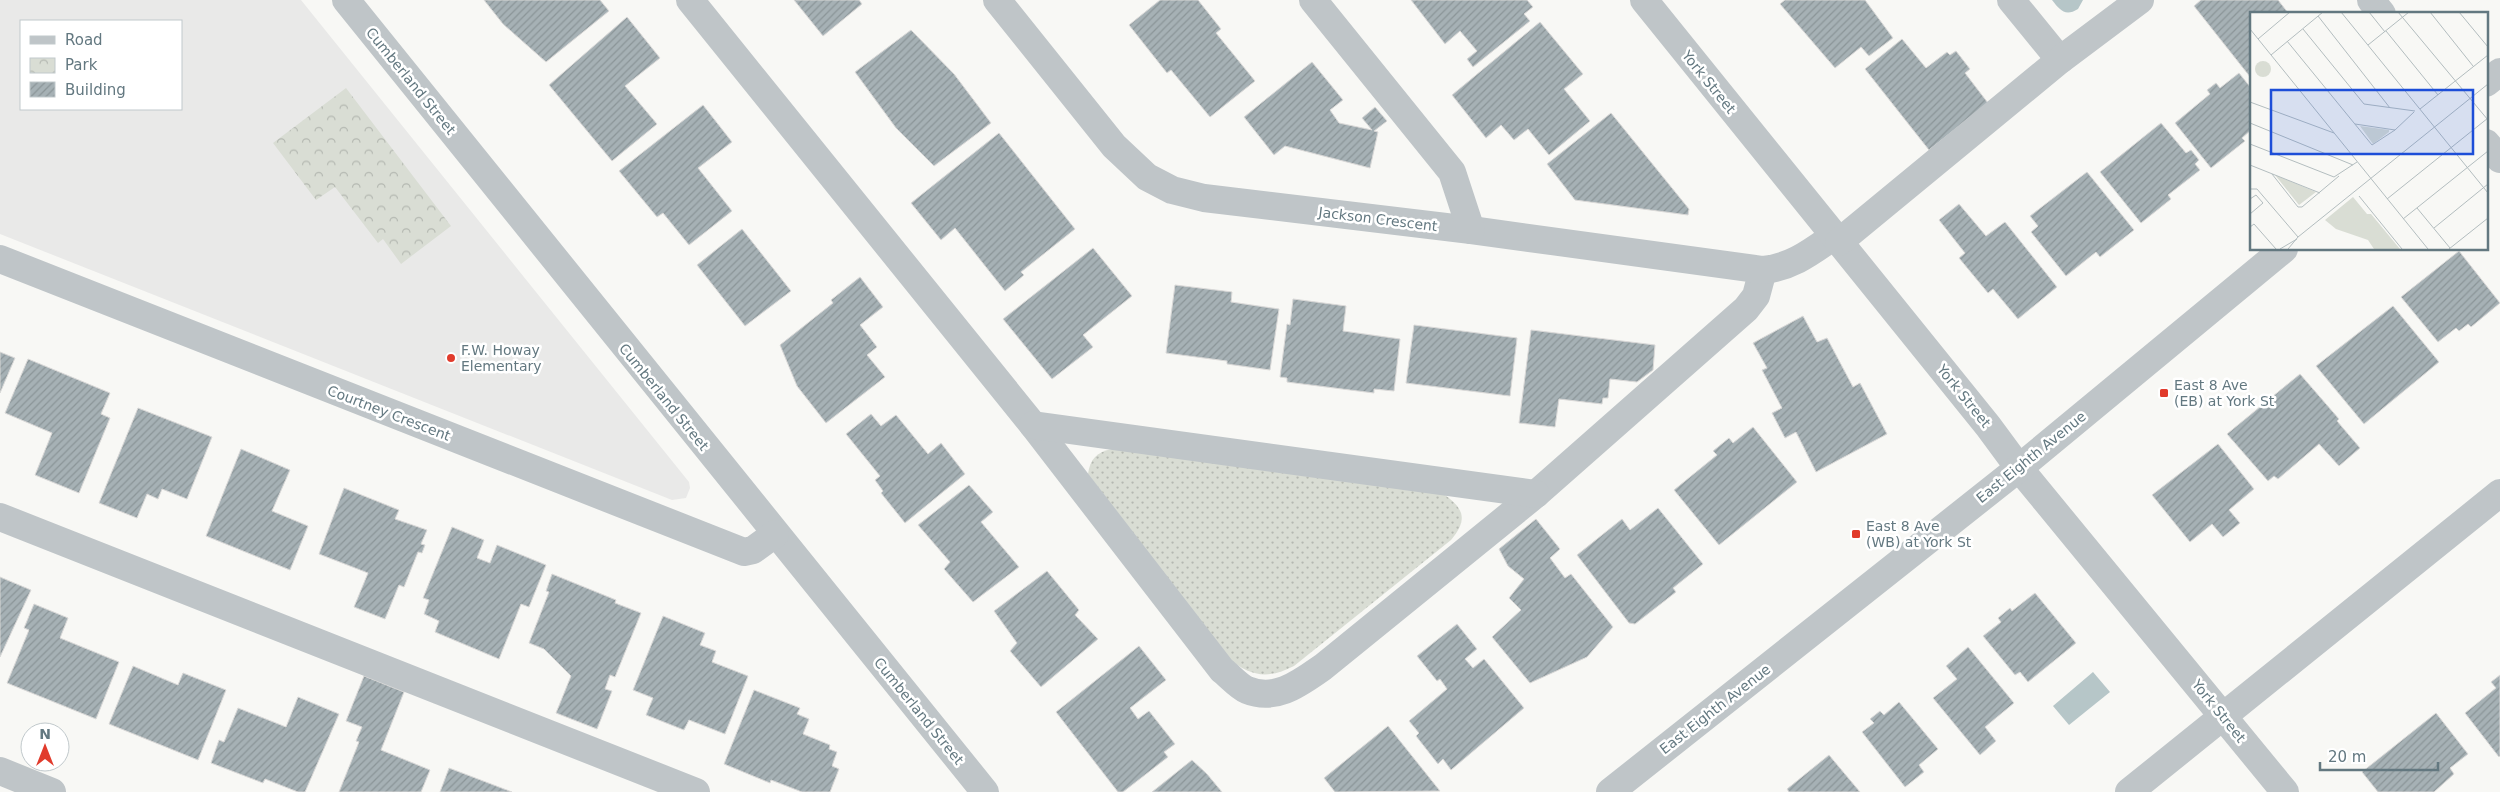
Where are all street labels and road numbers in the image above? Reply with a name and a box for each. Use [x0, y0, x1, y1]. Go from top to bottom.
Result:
street label: Cumberland Street [363, 24, 459, 138]
street label: York Street [1678, 47, 1739, 117]
street label: Jackson Crescent [1317, 204, 1439, 234]
street label: Cumberland Street [616, 340, 712, 454]
street label: York Street [1933, 361, 1994, 431]
street label: Courtney Crescent [325, 382, 453, 444]
street label: East Eighth Avenue [1973, 408, 2089, 506]
street label: Cumberland Street [871, 654, 967, 768]
street label: East Eighth Avenue [1656, 661, 1774, 757]
street label: York Street [2188, 676, 2249, 746]

